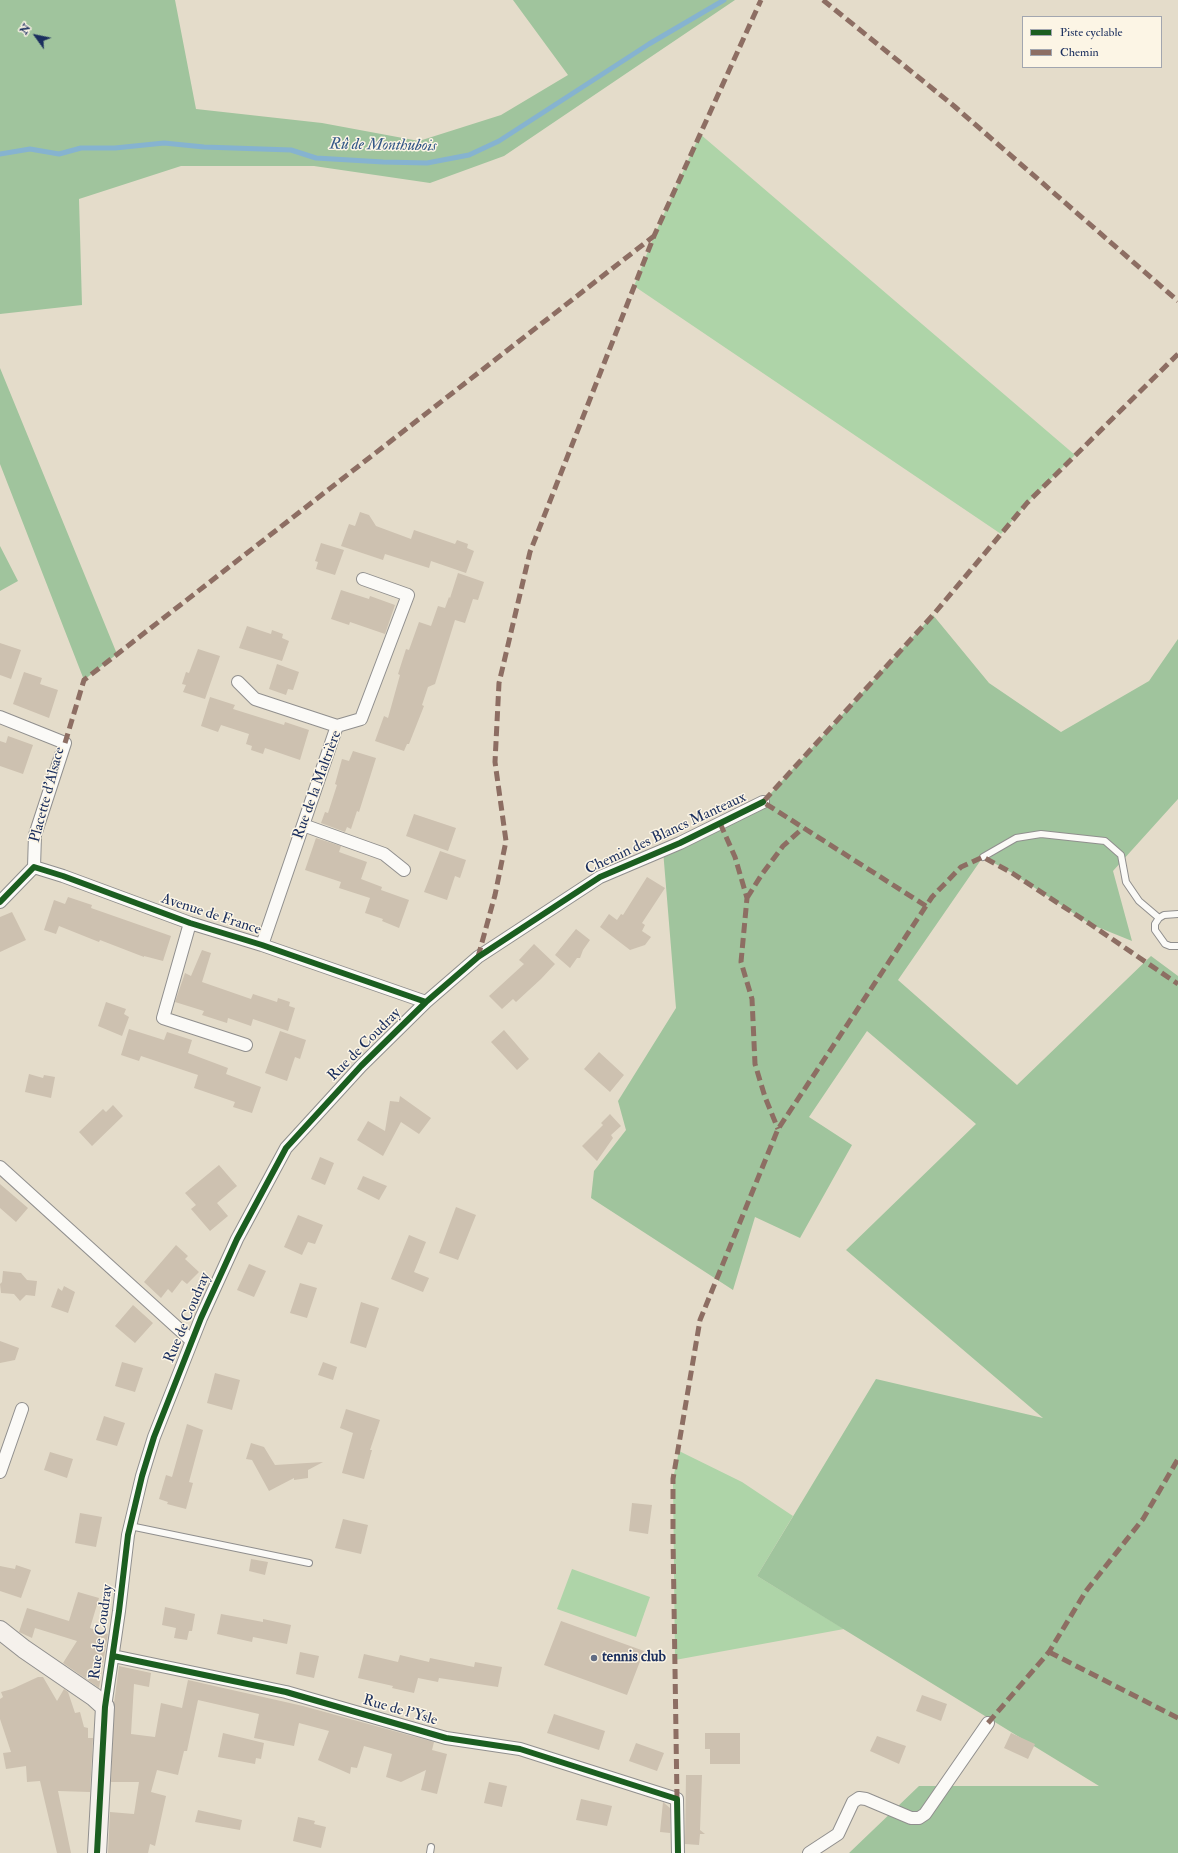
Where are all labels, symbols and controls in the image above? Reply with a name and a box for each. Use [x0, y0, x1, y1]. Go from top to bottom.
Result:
north arrow [16, 16, 56, 56]
legend [1022, 16, 1162, 68]
text: N [17, 22, 34, 37]
text: Piste cyclable [1060, 25, 1122, 40]
text: Chemin [1060, 45, 1099, 60]
water label: Rû de Monthubois [329, 135, 437, 157]
street label: Rue de la Maltrière [290, 728, 346, 842]
street label: Placette d'Alsace [27, 745, 69, 845]
street label: Chemin des Blancs Manteaux [583, 789, 749, 879]
street label: Avenue de France [159, 890, 263, 940]
street label: Rue de Coudray [325, 1005, 405, 1085]
street label: Rue de Coudray [161, 1270, 215, 1366]
street label: Rue de Coudray [86, 1583, 118, 1681]
place label: tennis club [602, 1649, 666, 1667]
marker: tennis club [589, 1653, 599, 1663]
street label: Rue de l'Ysle [361, 1692, 439, 1730]

